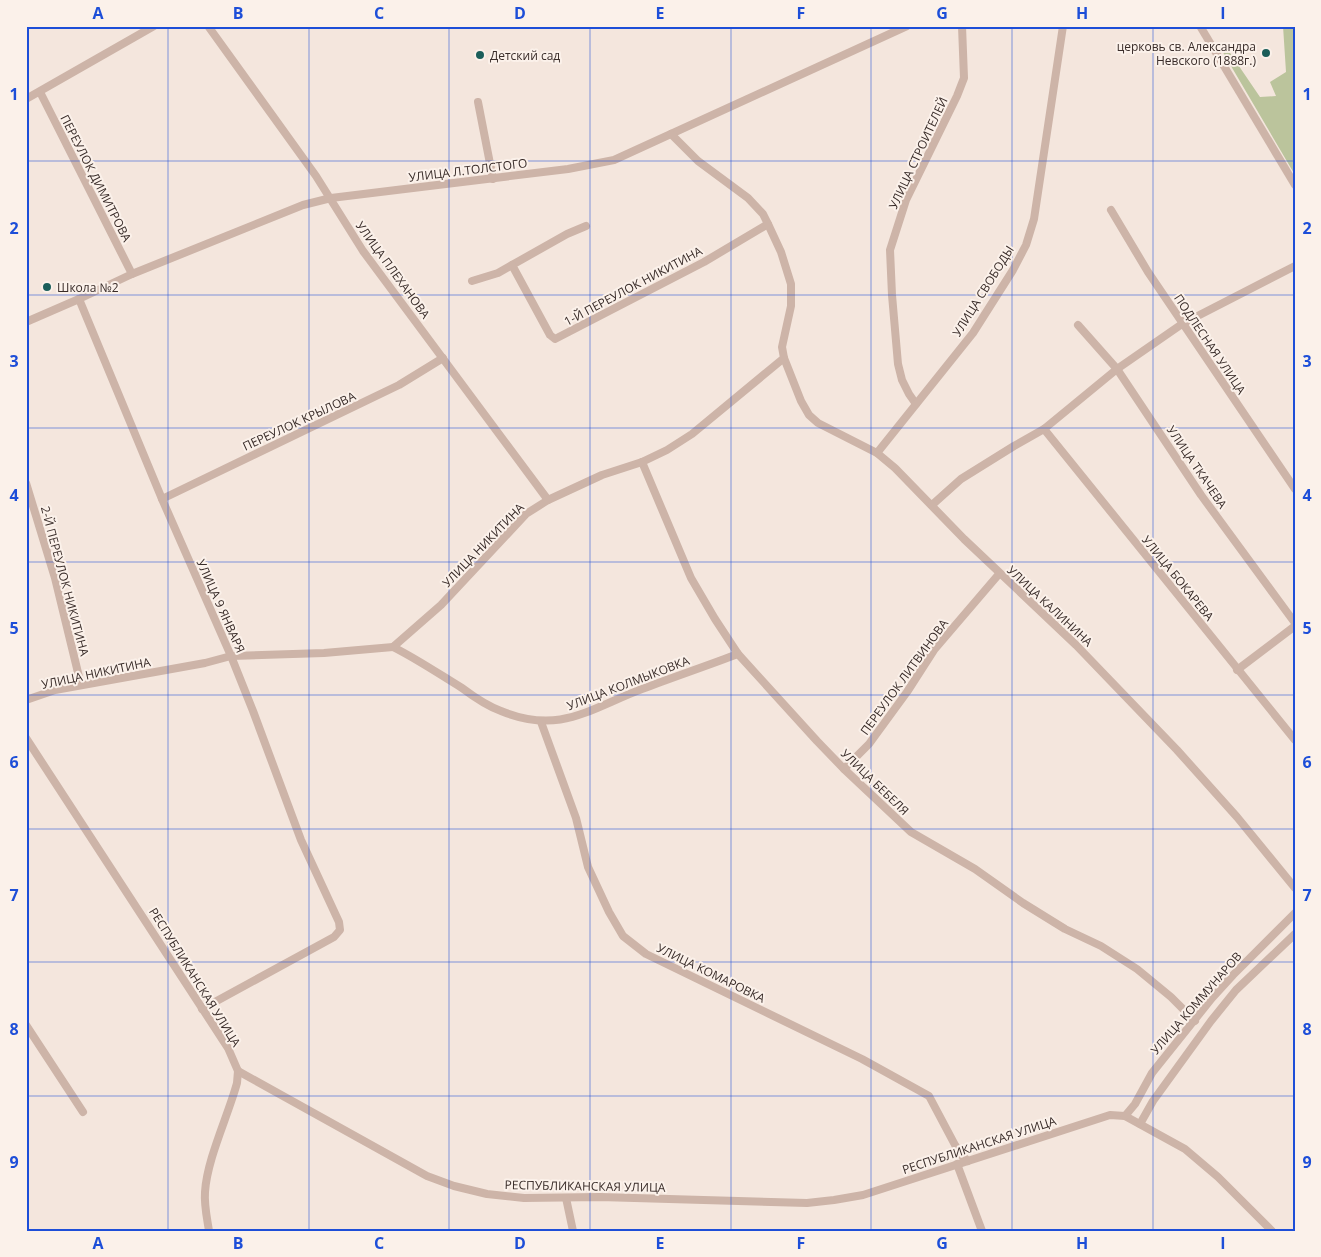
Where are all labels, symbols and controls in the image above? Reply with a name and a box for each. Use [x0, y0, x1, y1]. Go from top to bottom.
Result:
text: A [92, 2, 104, 24]
text: B [233, 2, 243, 24]
text: C [374, 2, 384, 24]
text: D [514, 2, 526, 24]
text: E [656, 2, 665, 24]
text: F [797, 2, 805, 24]
text: G [936, 2, 948, 24]
text: H [1076, 2, 1088, 24]
text: I [1220, 2, 1226, 24]
place label: церковь св. Александра Невского (1888г.) [1117, 38, 1256, 69]
place label: Детский сад [490, 47, 560, 64]
marker: церковь св. Александра Невского (1888г.) [1260, 47, 1272, 59]
marker: Детский сад [474, 49, 486, 61]
text: 1 [9, 83, 19, 105]
text: 1 [1302, 83, 1312, 105]
street label: УЛИЦА СТРОИТЕЛЕЙ [885, 94, 951, 212]
street label: ПЕРЕУЛОК ДИМИТРОВА [56, 111, 136, 245]
street label: УЛИЦА Л.ТОЛСТОГО [408, 154, 528, 186]
text: 2 [9, 217, 19, 239]
text: 2 [1302, 217, 1312, 239]
street label: УЛИЦА ПЛЕХАНОВА [352, 218, 434, 322]
street label: 1-Й ПЕРЕУЛОК НИКИТИНА [561, 242, 706, 330]
street label: УЛИЦА СВОБОДЫ [948, 242, 1018, 340]
place label: Школа №2 [57, 279, 119, 296]
marker: Школа №2 [41, 281, 53, 293]
street label: ПОДЛЕСНАЯ УЛИЦА [1170, 291, 1250, 398]
text: 3 [9, 350, 19, 372]
text: 3 [1302, 350, 1312, 372]
street label: ПЕРЕУЛОК КРЫЛОВА [240, 387, 359, 455]
street label: УЛИЦА ТКАЧЕВА [1163, 422, 1231, 512]
text: 4 [9, 484, 19, 506]
text: 4 [1302, 484, 1312, 506]
street label: УЛИЦА НИКИТИНА [438, 499, 528, 591]
street label: 2-Й ПЕРЕУЛОК НИКИТИНА [37, 504, 93, 658]
street label: УЛИЦА БОКАРЕВА [1138, 532, 1218, 625]
street label: УЛИЦА 9 ЯНВАРЯ [193, 556, 249, 656]
street label: УЛИЦА КАЛИНИНА [1003, 562, 1097, 650]
street label: ПЕРЕУЛОК ЛИТВИНОВА [856, 615, 952, 738]
text: 5 [9, 617, 19, 639]
text: 5 [1302, 617, 1312, 639]
street label: УЛИЦА КОЛМЫКОВКА [564, 652, 692, 714]
street label: УЛИЦА НИКИТИНА [40, 653, 152, 693]
street label: УЛИЦА БЕБЕЛЯ [837, 745, 913, 819]
text: 6 [9, 751, 19, 773]
text: 6 [1302, 751, 1312, 773]
text: 7 [9, 884, 19, 906]
text: 7 [1302, 884, 1312, 906]
street label: РЕСПУБЛИКАНСКАЯ УЛИЦА [145, 904, 245, 1050]
street label: УЛИЦА КОМАРОВКА [654, 939, 768, 1007]
street label: УЛИЦА КОММУНАРОВ [1147, 948, 1246, 1058]
text: 8 [9, 1018, 19, 1040]
text: 8 [1302, 1018, 1312, 1040]
street label: РЕСПУБЛИКАНСКАЯ УЛИЦА [900, 1112, 1058, 1178]
text: 9 [9, 1151, 19, 1173]
text: 9 [1302, 1151, 1312, 1173]
street label: РЕСПУБЛИКАНСКАЯ УЛИЦА [504, 1176, 666, 1196]
text: A [92, 1232, 104, 1254]
text: B [233, 1232, 243, 1254]
text: C [374, 1232, 384, 1254]
text: D [514, 1232, 526, 1254]
text: E [656, 1232, 665, 1254]
text: F [797, 1232, 805, 1254]
text: G [936, 1232, 948, 1254]
text: H [1076, 1232, 1088, 1254]
text: I [1220, 1232, 1226, 1254]

